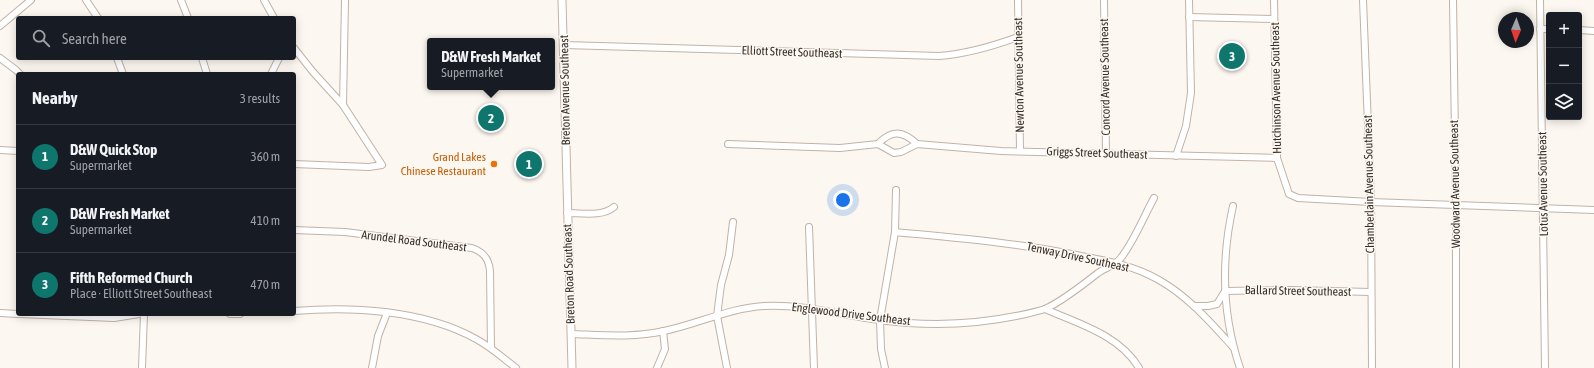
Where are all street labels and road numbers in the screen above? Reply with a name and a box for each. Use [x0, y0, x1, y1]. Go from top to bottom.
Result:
street label: Newton Avenue Southeast [1011, 17, 1027, 133]
street label: Concord Avenue Southeast [1097, 18, 1113, 136]
street label: Hutchinson Avenue Southeast [1268, 22, 1284, 154]
street label: Breton Avenue Southeast [557, 34, 573, 145]
street label: Elliott Street Southeast [741, 43, 843, 61]
street label: Chamberlain Avenue Southeast [1361, 114, 1377, 253]
street label: Woodward Avenue Southeast [1447, 119, 1463, 248]
street label: Lotus Avenue Southeast [1535, 131, 1551, 236]
street label: Griggs Street Southeast [1046, 144, 1148, 162]
street label: Breton Road Southeast [560, 223, 578, 324]
street label: Arundel Road Southeast [361, 228, 468, 254]
street label: Tenway Drive Southeast [1025, 239, 1131, 275]
street label: Ballard Street Southeast [1245, 283, 1352, 299]
street label: Englewood Drive Southeast [791, 300, 912, 328]

